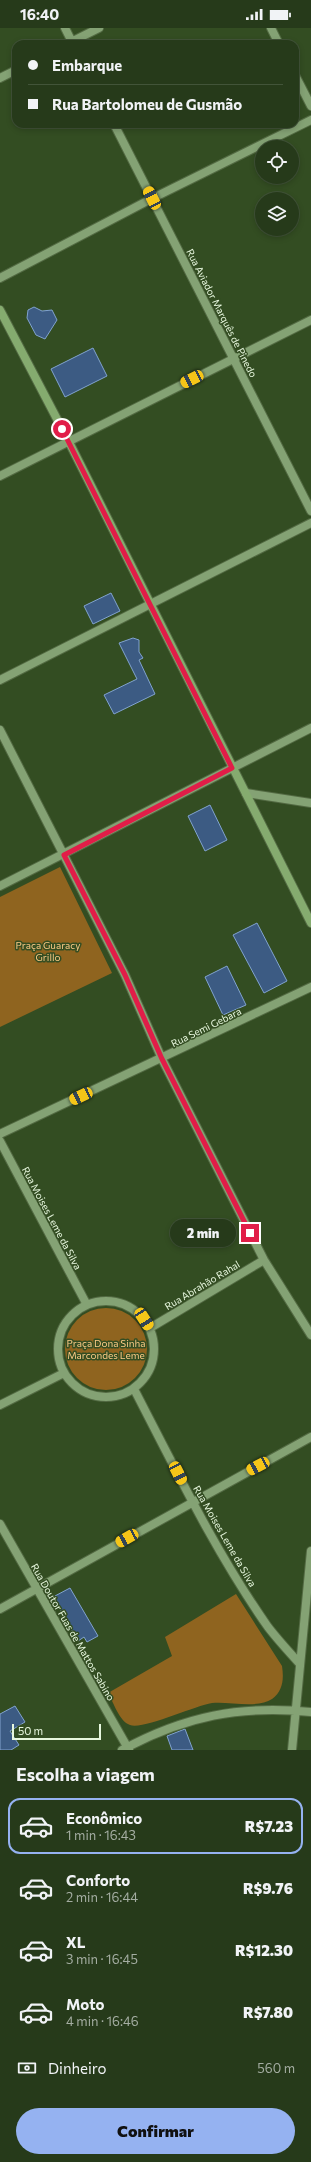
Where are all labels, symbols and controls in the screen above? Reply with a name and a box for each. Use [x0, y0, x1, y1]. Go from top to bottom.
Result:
text: 16:40 [20, 5, 59, 23]
text: Embarque [52, 56, 122, 74]
text: Rua Bartolomeu de Gusmão [52, 95, 242, 113]
map controls [255, 140, 299, 236]
button: locate [255, 140, 299, 184]
car [141, 185, 163, 211]
button: layers [255, 192, 299, 236]
street label: Rua Aviador Marquês de Pinedo [184, 247, 260, 379]
car [179, 368, 205, 390]
route start [53, 420, 71, 438]
park label: Praça Guaracy Grillo [16, 939, 80, 963]
street label: Rua Semi Gebara [169, 1005, 243, 1049]
car [68, 1085, 94, 1107]
street label: Rua Moises Leme da Silva [20, 1164, 84, 1272]
callout: 2 min [170, 1219, 236, 1247]
route end [241, 1224, 259, 1242]
text: 2 min [187, 1225, 219, 1241]
street label: Rua Abrahão Rahal [162, 1258, 242, 1312]
car [132, 1306, 156, 1332]
park label: Praça Dona Sinha Marcondes Leme [67, 1337, 145, 1361]
car [245, 1455, 271, 1477]
car [167, 1460, 189, 1486]
street label: Rua Moises Leme da Silva [191, 1483, 259, 1589]
car [114, 1527, 140, 1549]
street label: Rua Doutor Fuas de Mattos Sabino [29, 1561, 117, 1703]
scale bar [12, 1722, 101, 1741]
text: 50 m [18, 1724, 43, 1737]
text: Escolha a viagem [16, 1763, 155, 1785]
icon: car [18, 1808, 54, 1844]
text: Econômico [66, 1809, 142, 1827]
text: R$7.23 [245, 1817, 293, 1835]
text: 1 min · 16:43 [66, 1827, 136, 1843]
icon: car [18, 1870, 54, 1906]
text: Conforto [66, 1871, 130, 1889]
text: R$9.76 [243, 1879, 293, 1897]
text: 2 min · 16:44 [66, 1889, 138, 1905]
icon: car [18, 1932, 54, 1968]
text: XL [66, 1933, 85, 1951]
text: R$12.30 [235, 1941, 293, 1959]
text: 3 min · 16:45 [66, 1951, 138, 1967]
icon: car [18, 1994, 54, 2030]
text: Moto [66, 1995, 105, 2013]
text: R$7.80 [243, 2003, 293, 2021]
text: 4 min · 16:46 [66, 2013, 139, 2029]
icon: cash [16, 2057, 38, 2079]
text: Dinheiro [48, 2059, 107, 2077]
text: 560 m [257, 2060, 295, 2076]
button: Confirmar [16, 2108, 295, 2154]

